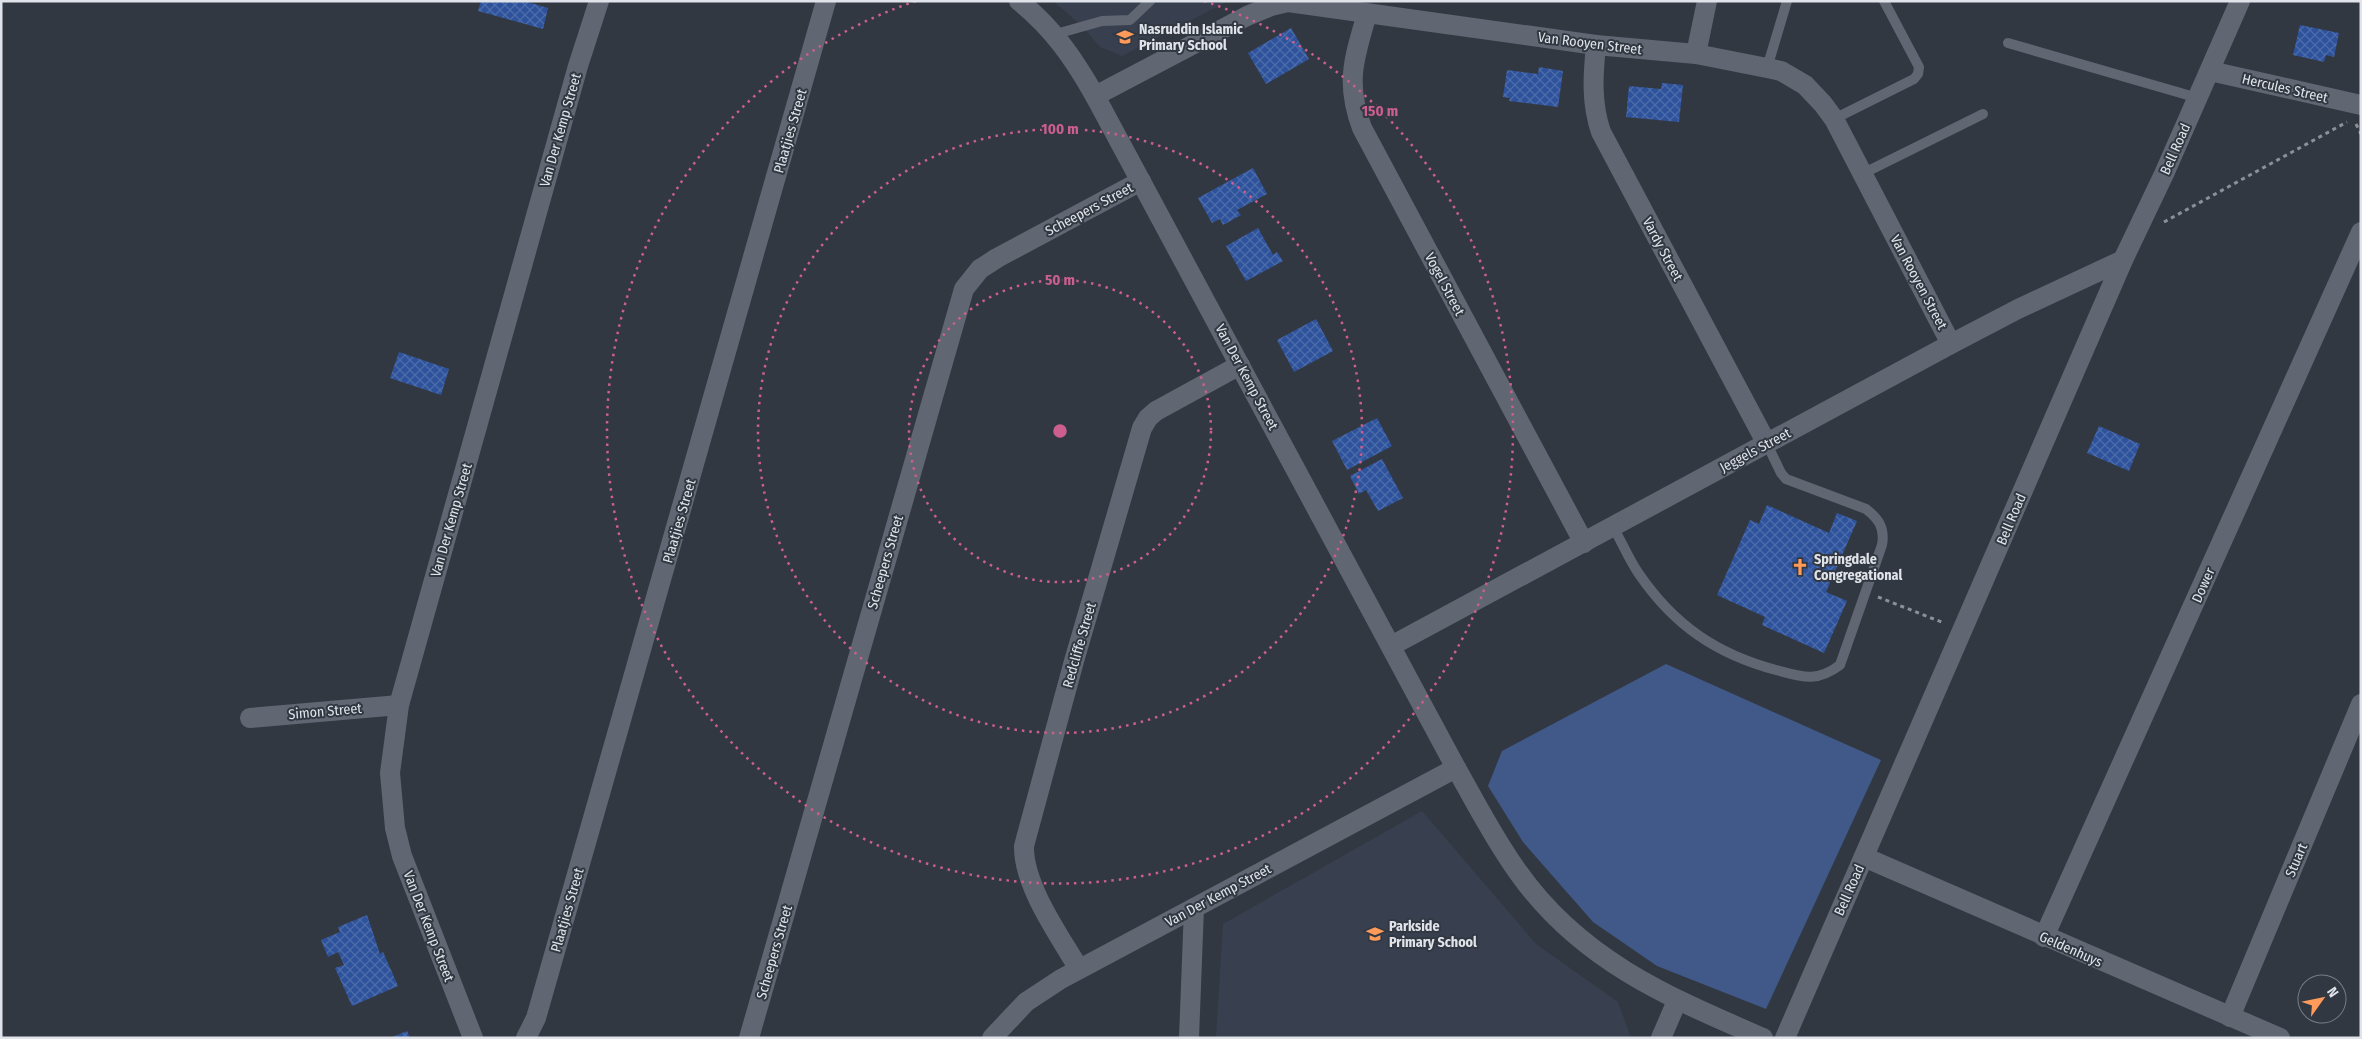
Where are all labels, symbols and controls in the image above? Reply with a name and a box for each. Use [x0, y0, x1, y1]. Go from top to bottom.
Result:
place label: Nasruddin Islamic Primary School [1139, 21, 1244, 54]
school or university icon: Nasruddin Islamic Primary School [1115, 27, 1135, 47]
street label: Van Rooyen Street [1537, 29, 1643, 58]
street label: Hercules Street [2240, 70, 2330, 107]
street label: Van Der Kemp Street [536, 71, 585, 189]
street label: Plaatjies Street [770, 87, 811, 175]
text: 150 m [1362, 102, 1398, 120]
text: 100 m [1041, 120, 1079, 138]
street label: Bell Road [2157, 121, 2194, 177]
street label: Scheepers Street [1042, 179, 1136, 240]
street label: Vardy Street [1639, 215, 1687, 284]
street label: Van Rooyen Street [1887, 232, 1951, 333]
street label: Vogel Street [1421, 250, 1468, 319]
text: 50 m [1045, 271, 1075, 289]
street label: Van Der Kemp Street [1211, 321, 1282, 433]
centre of rings [1051, 422, 1069, 440]
street label: Jeggels Street [1717, 424, 1794, 476]
street label: Van Der Kemp Street [427, 461, 476, 579]
street label: Plaatjies Street [659, 477, 700, 565]
street label: Bell Road [1993, 491, 2030, 547]
street label: Scheepers Street [864, 513, 907, 611]
place label: Springdale Congregational [1814, 551, 1902, 584]
church icon: Springdale Congregational [1790, 557, 1810, 577]
street label: Dower [2188, 565, 2219, 605]
street label: Redcliffe Street [1059, 600, 1100, 690]
street label: Simon Street [288, 700, 363, 723]
street label: Stuart [2282, 840, 2311, 880]
street label: Van Der Kemp Street [1162, 860, 1274, 931]
street label: Bell Road [1831, 862, 1868, 918]
street label: Plaatjies Street [547, 866, 588, 954]
street label: Van Der Kemp Street [400, 868, 458, 984]
street label: Scheepers Street [753, 903, 796, 1001]
place label: Parkside Primary School [1389, 918, 1477, 951]
school or university icon: Parkside Primary School [1365, 924, 1385, 944]
street label: Geldenhuys [2037, 928, 2105, 971]
north arrow [2297, 974, 2347, 1024]
text: N [2323, 984, 2342, 1000]

